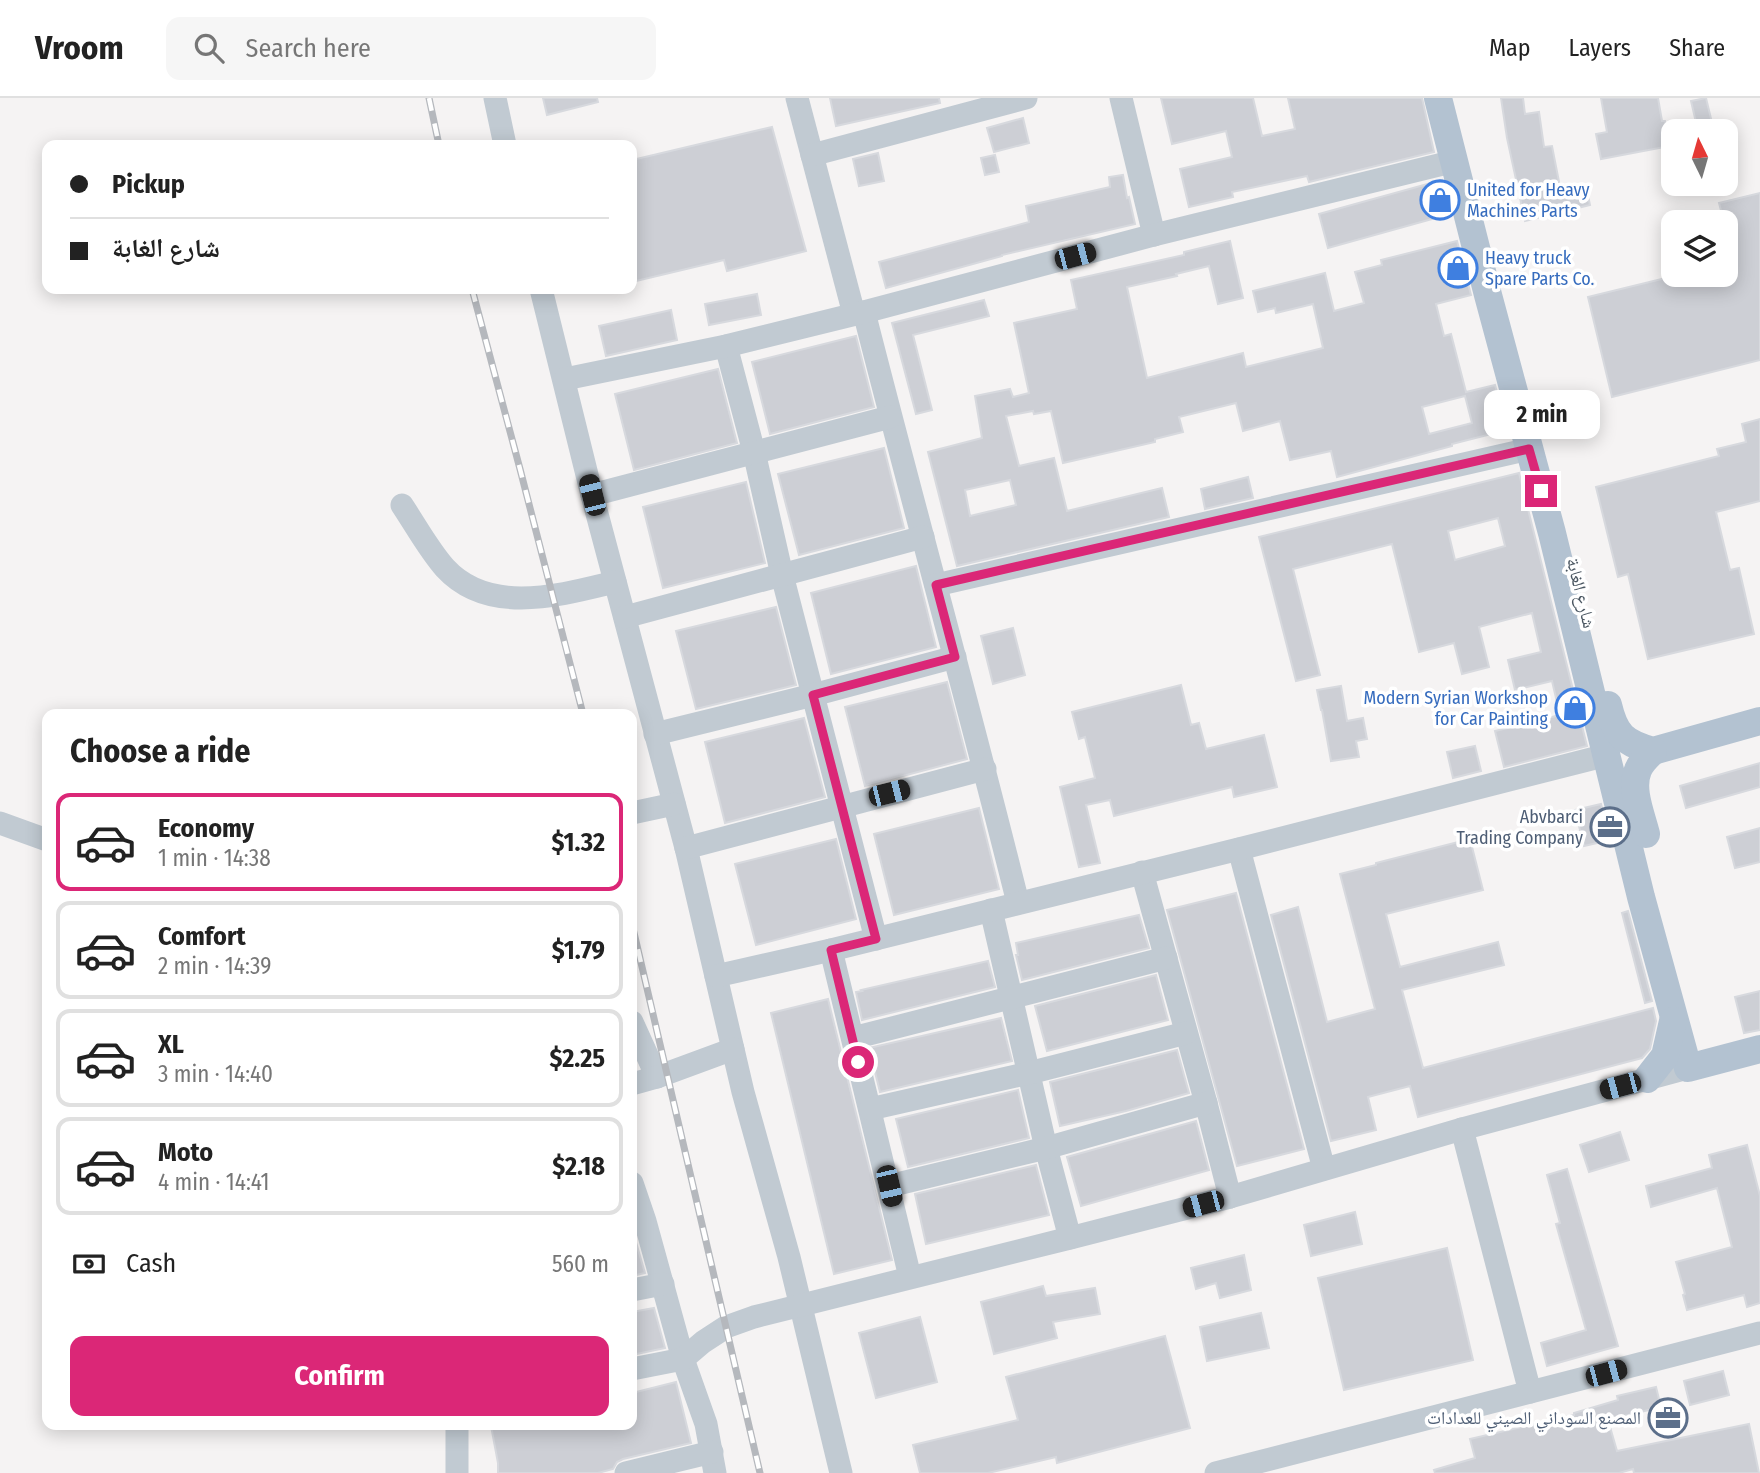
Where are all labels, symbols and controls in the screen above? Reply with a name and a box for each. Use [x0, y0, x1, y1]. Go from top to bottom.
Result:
search box [166, 17, 656, 80]
text: Vroom [35, 28, 124, 68]
icon: search [190, 29, 228, 67]
text: Search here [246, 33, 371, 64]
text: Map [1489, 34, 1531, 62]
text: Layers [1569, 34, 1631, 62]
text: Share [1669, 34, 1725, 62]
north arrow [1661, 119, 1738, 196]
map controls [1661, 119, 1738, 287]
text: Pickup [112, 169, 185, 200]
shop icon: United for Heavy Machines Parts [1419, 179, 1461, 221]
place label: United for Heavy Machines Parts [1467, 179, 1590, 222]
button: layers [1661, 210, 1738, 287]
text: شارع الغابة [112, 233, 220, 264]
car [1052, 240, 1099, 272]
shop icon: Heavy truck Spare Parts Co. [1437, 247, 1479, 289]
place label: Heavy truck Spare Parts Co. [1485, 247, 1595, 290]
callout: 2 min [1483, 390, 1599, 438]
text: 2 min [1517, 400, 1568, 428]
car [577, 472, 608, 518]
route end [1525, 475, 1557, 507]
street label: شارع الغابة [1562, 556, 1600, 630]
place label: Modern Syrian Workshop for Car Painting [1364, 687, 1549, 730]
shop icon: Modern Syrian Workshop for Car Painting [1554, 687, 1596, 729]
text: Choose a ride [70, 732, 251, 770]
car [867, 778, 912, 808]
place label: Abvbarci Trading Company [1457, 806, 1583, 849]
office icon: Abvbarci Trading Company [1589, 806, 1631, 848]
icon: car [74, 811, 137, 874]
text: Economy [158, 813, 254, 844]
text: $1.32 [551, 827, 605, 858]
text: 1 min · 14:38 [158, 844, 271, 872]
icon: car [74, 919, 137, 982]
text: Comfort [158, 921, 246, 952]
text: $1.79 [552, 935, 605, 966]
text: 2 min · 14:39 [158, 952, 271, 980]
icon: car [74, 1027, 137, 1090]
text: XL [158, 1029, 184, 1060]
text: $2.25 [550, 1043, 605, 1074]
route start [842, 1046, 874, 1078]
text: 3 min · 14:40 [158, 1060, 273, 1088]
car [1597, 1070, 1644, 1102]
icon: car [74, 1135, 137, 1198]
text: Moto [158, 1137, 213, 1168]
text: $2.18 [552, 1151, 605, 1182]
car [875, 1163, 904, 1209]
text: 4 min · 14:41 [158, 1168, 270, 1196]
car [1180, 1188, 1227, 1220]
icon: cash [70, 1245, 108, 1283]
text: Cash [126, 1248, 176, 1279]
text: 560 m [552, 1250, 609, 1278]
button: Confirm [70, 1336, 609, 1416]
car [1583, 1357, 1630, 1389]
office icon: المصنع السوداني الصيني للعدادات [1647, 1397, 1689, 1439]
place label: المصنع السوداني الصيني للعدادات [1427, 1407, 1641, 1433]

